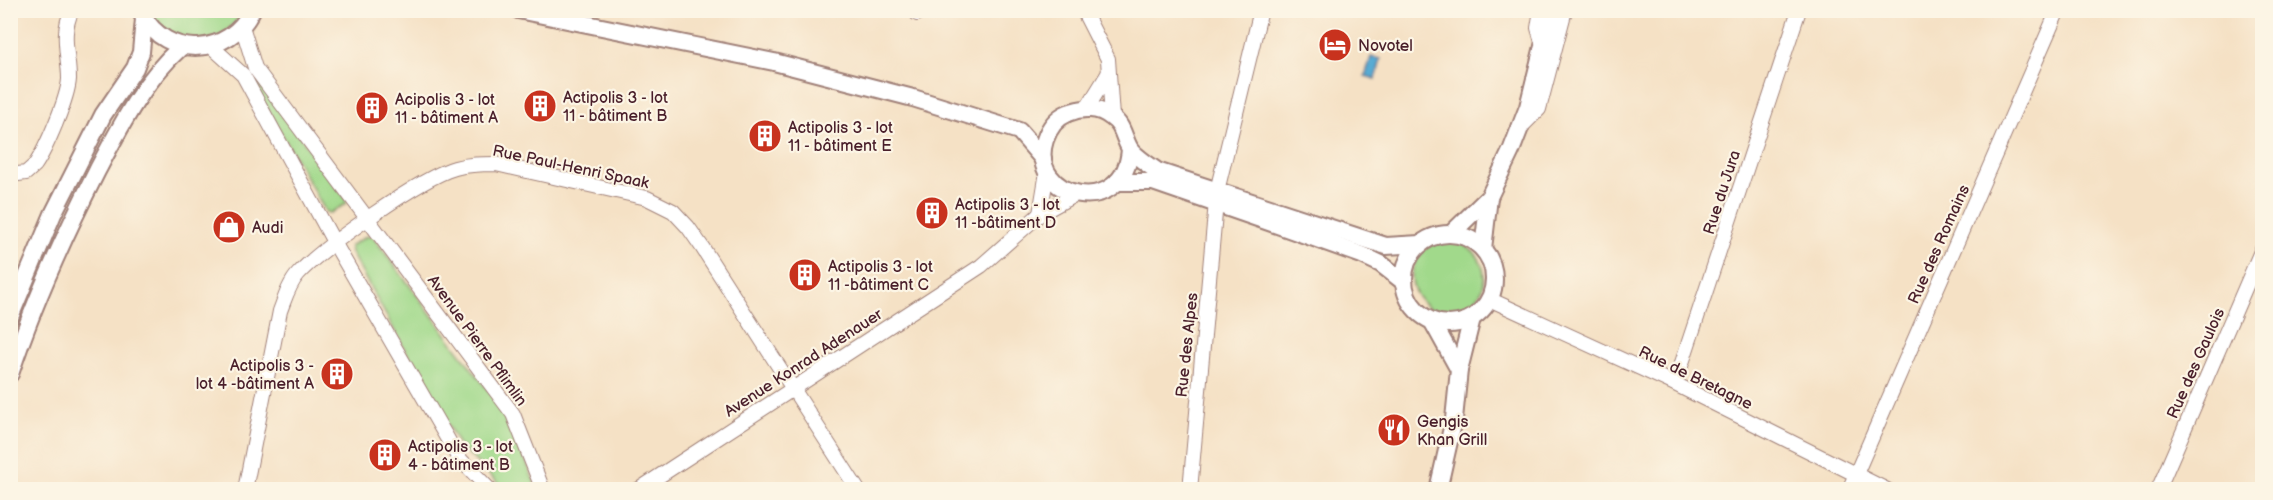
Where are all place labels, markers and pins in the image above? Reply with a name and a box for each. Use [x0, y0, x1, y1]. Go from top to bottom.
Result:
hotel icon: Novotel [1317, 27, 1353, 63]
place label: Novotel [1358, 37, 1413, 56]
building icon: Actipolis 3 - lot 11 - bâtiment B [522, 88, 558, 124]
place label: Actipolis 3 - lot 11 - bâtiment B [563, 89, 668, 126]
building icon: Acipolis 3 - lot 11 - bâtiment A [354, 90, 390, 126]
place label: Acipolis 3 - lot 11 - bâtiment A [395, 91, 498, 128]
building icon: Actipolis 3 - lot 11 - bâtiment E [747, 118, 783, 154]
place label: Actipolis 3 - lot 11 - bâtiment E [788, 119, 893, 156]
building icon: Actipolis 3 - lot 11 -bâtiment D [914, 195, 950, 231]
place label: Actipolis 3 - lot 11 -bâtiment D [955, 196, 1060, 233]
shop icon: Audi [211, 209, 247, 245]
place label: Audi [252, 219, 283, 238]
building icon: Actipolis 3 - lot 11 -bâtiment C [787, 257, 823, 293]
place label: Actipolis 3 - lot 11 -bâtiment C [828, 258, 933, 295]
building icon: Actipolis 3 - lot 4 -bâtiment A [319, 356, 355, 392]
place label: Actipolis 3 - lot 4 -bâtiment A [196, 357, 314, 394]
restaurant icon: Gengis Khan Grill [1376, 412, 1412, 448]
place label: Gengis Khan Grill [1417, 413, 1487, 450]
building icon: Actipolis 3 - lot 4 - bâtiment B [367, 437, 403, 473]
place label: Actipolis 3 - lot 4 - bâtiment B [408, 438, 513, 475]

